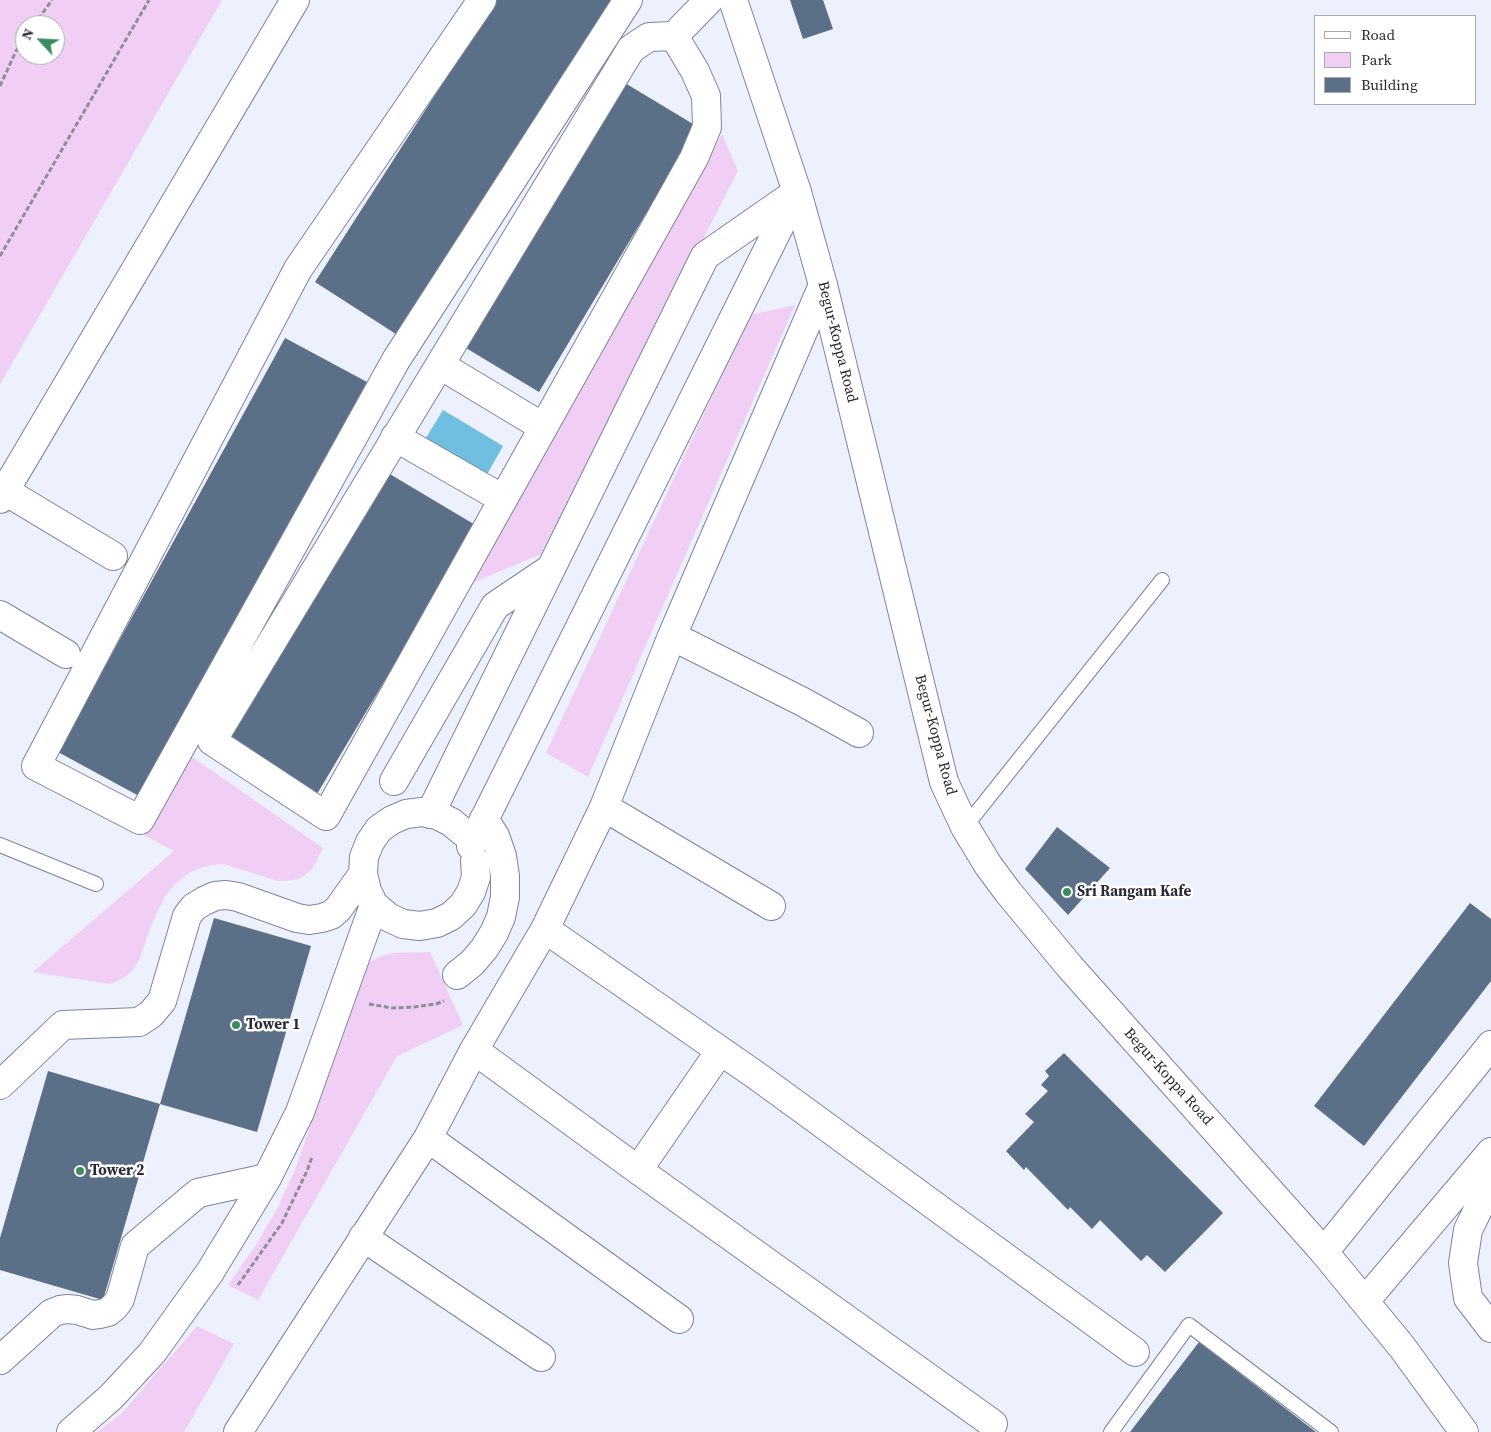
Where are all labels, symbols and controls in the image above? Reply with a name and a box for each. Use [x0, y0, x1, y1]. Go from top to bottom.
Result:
north arrow [15, 15, 65, 65]
legend [1314, 15, 1476, 105]
text: Road [1361, 24, 1395, 45]
text: N [16, 25, 39, 43]
text: Park [1361, 49, 1392, 70]
text: Building [1361, 74, 1418, 95]
street label: Begur-Koppa Road [813, 279, 861, 405]
street label: Begur-Koppa Road [910, 673, 960, 797]
place label: Sri Rangam Kafe [1077, 883, 1191, 901]
marker: Sri Rangam Kafe [1061, 886, 1073, 898]
place label: Tower 1 [246, 1016, 300, 1034]
marker: Tower 1 [230, 1019, 242, 1031]
street label: Begur-Koppa Road [1120, 1025, 1216, 1129]
place label: Tower 2 [90, 1162, 144, 1180]
marker: Tower 2 [74, 1165, 86, 1177]

